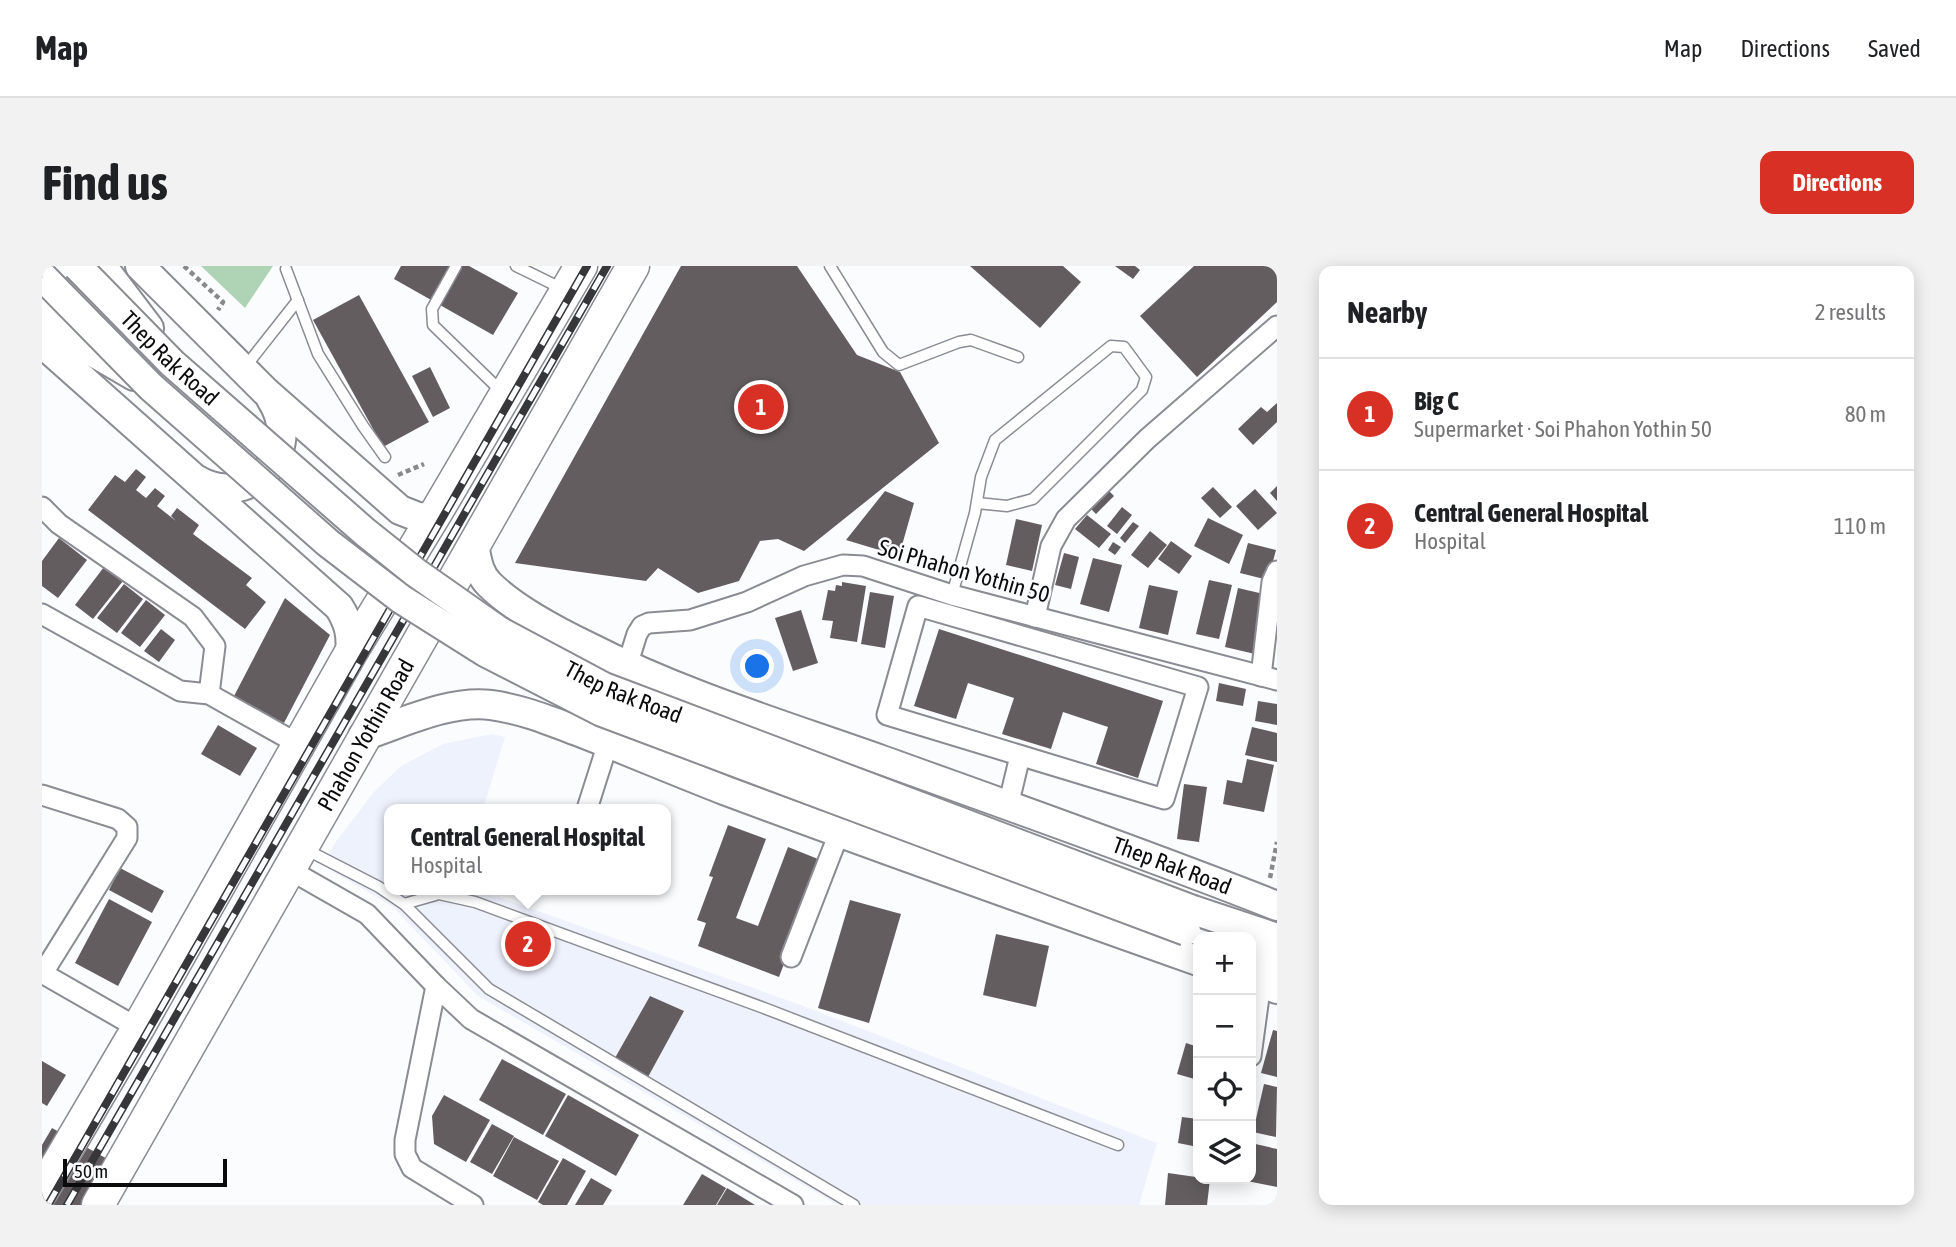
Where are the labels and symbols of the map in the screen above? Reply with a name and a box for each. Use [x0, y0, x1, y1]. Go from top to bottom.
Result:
street label: Thep Rak Road [116, 306, 224, 411]
pin: 1 [738, 381, 784, 433]
street label: Soi Phahon Yothin 50 [875, 534, 1053, 608]
your location [740, 649, 774, 683]
street label: Phahon Yothin Road [312, 654, 419, 815]
street label: Thep Rak Road [561, 656, 686, 728]
street label: Thep Rak Road [1109, 832, 1235, 900]
pin: 2 [505, 918, 551, 970]
scale bar [63, 1156, 228, 1188]

